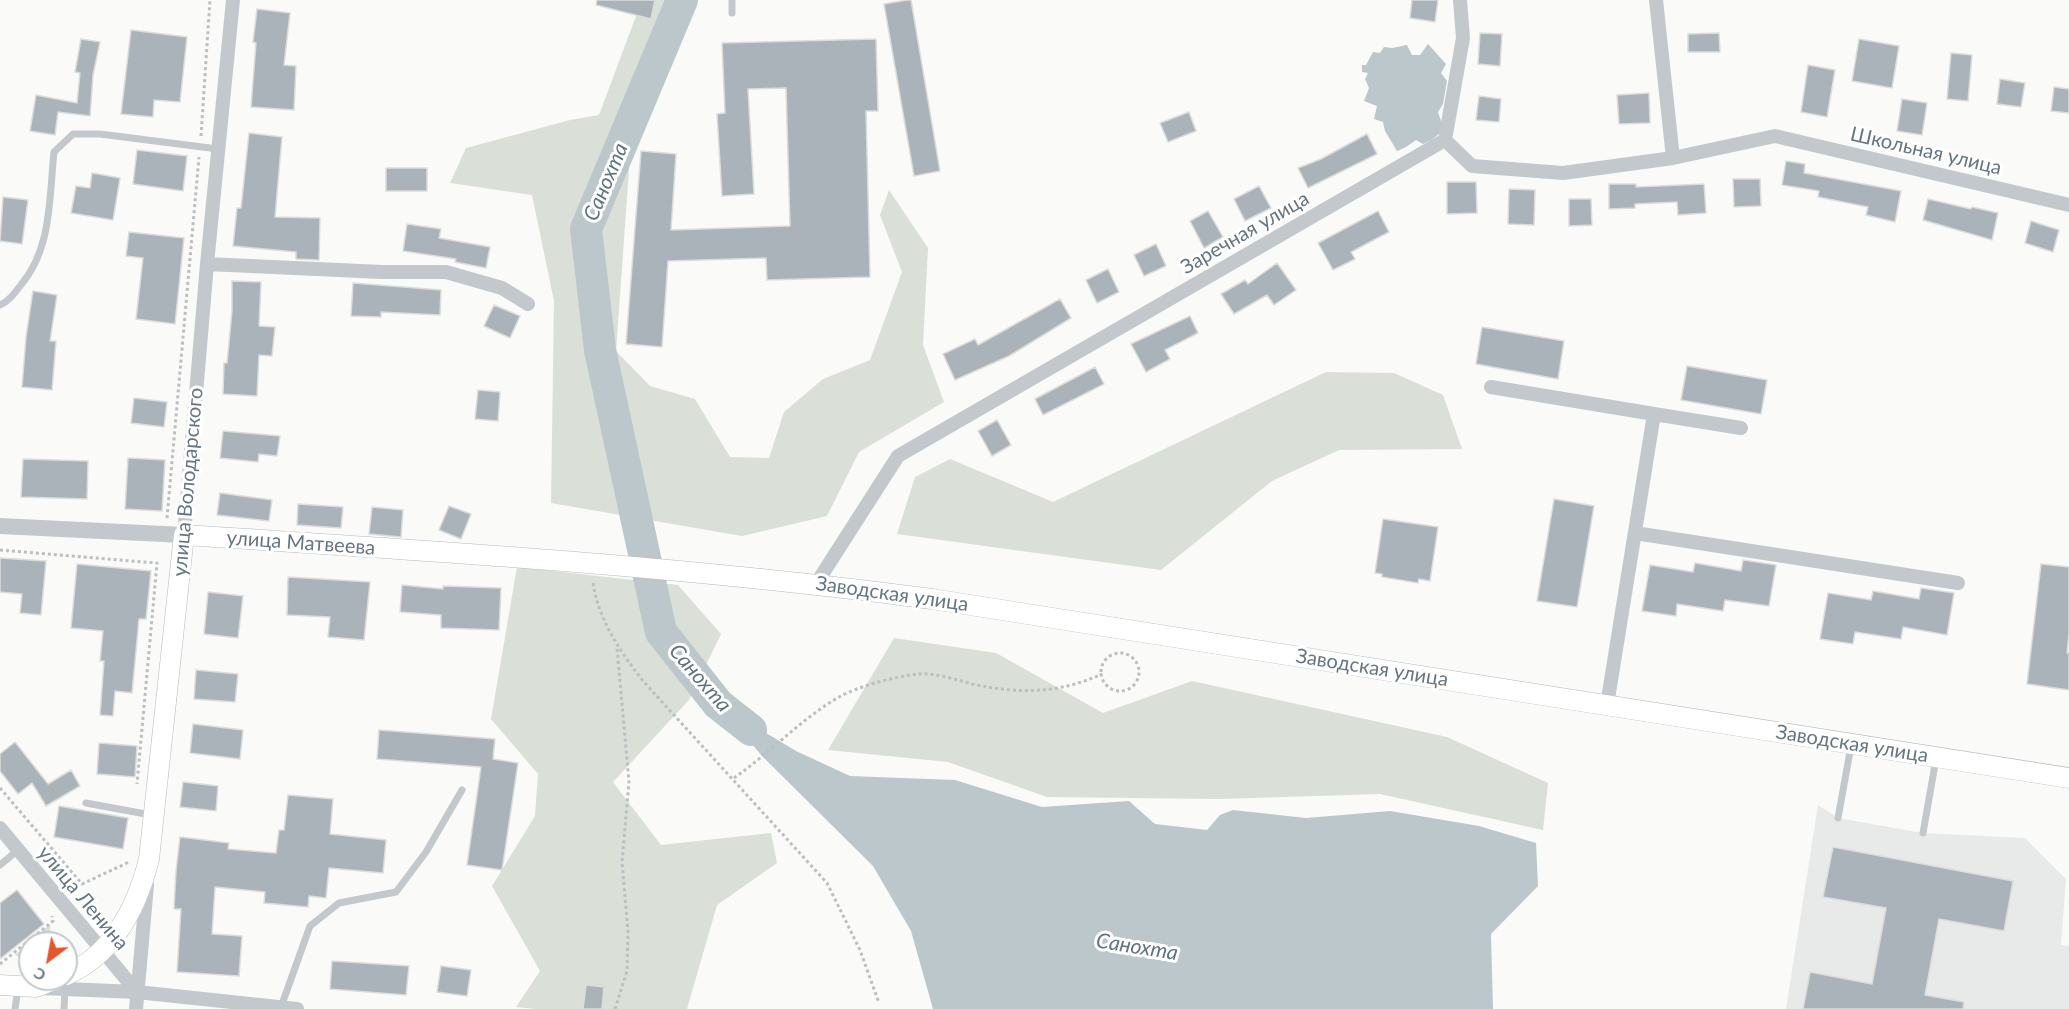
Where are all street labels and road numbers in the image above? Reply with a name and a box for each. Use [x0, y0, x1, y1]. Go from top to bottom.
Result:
street label: Школьная улица [1848, 122, 2004, 180]
street label: Заречная улица [1177, 187, 1313, 279]
street label: улица Володарского [168, 386, 208, 578]
street label: улица Матвеева [226, 526, 376, 560]
street label: Заводская улица [814, 571, 970, 617]
street label: Заводская улица [1294, 644, 1450, 692]
street label: Заводская улица [1774, 720, 1930, 768]
street label: улица Ленина [33, 841, 133, 955]

